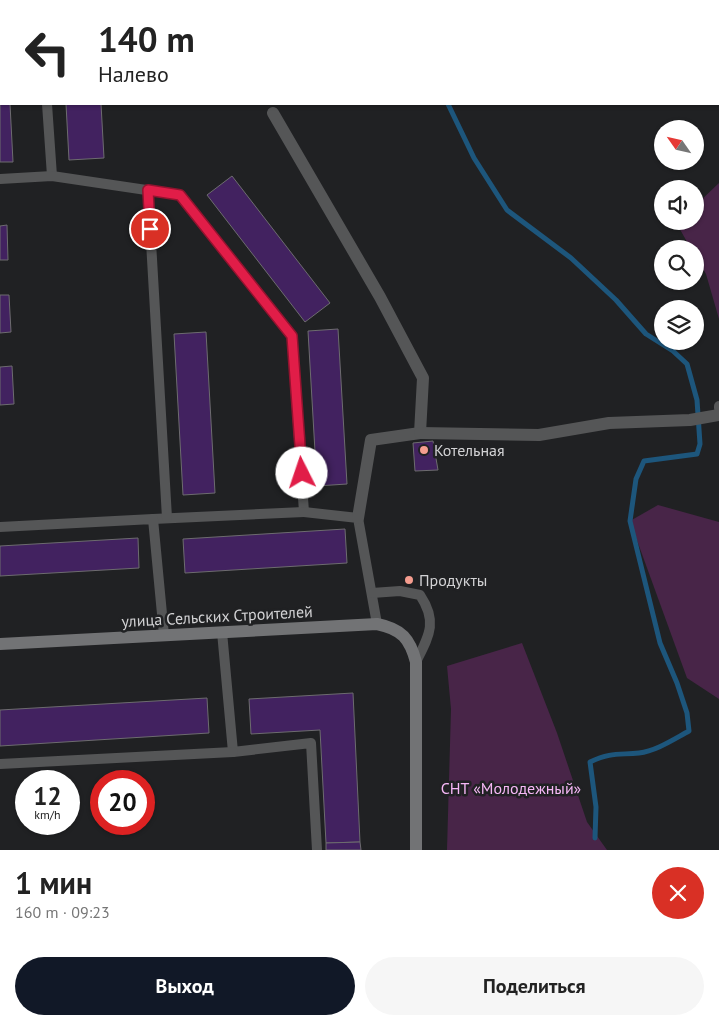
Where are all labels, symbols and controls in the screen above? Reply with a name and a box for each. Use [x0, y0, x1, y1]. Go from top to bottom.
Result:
text: 140 m [98, 16, 195, 62]
icon: left [15, 20, 80, 85]
text: Налево [98, 60, 169, 88]
north arrow [654, 120, 704, 170]
map controls [654, 120, 704, 350]
button: sound [654, 180, 704, 230]
pin [129, 208, 171, 250]
icon: arrive [136, 215, 164, 243]
button: search [654, 240, 704, 290]
button: layers [654, 300, 704, 350]
place label: Котельная [434, 440, 505, 460]
marker: Котельная [418, 444, 430, 456]
position arrow [275, 446, 327, 498]
place label: Продукты [419, 570, 487, 590]
marker: Продукты [403, 574, 415, 586]
street label: улица Сельских Строителей [121, 601, 313, 631]
speed limit sign: 20 [90, 770, 155, 835]
park label: СНТ «Молодежный» [441, 778, 582, 798]
text: 12 [33, 780, 62, 812]
text: km/h [34, 807, 61, 822]
text: 1 мин [15, 863, 92, 902]
button: close [652, 867, 704, 919]
text: 160 m · 09:23 [15, 902, 110, 922]
button: Выход [15, 957, 355, 1015]
button: Поделиться [365, 957, 704, 1015]

